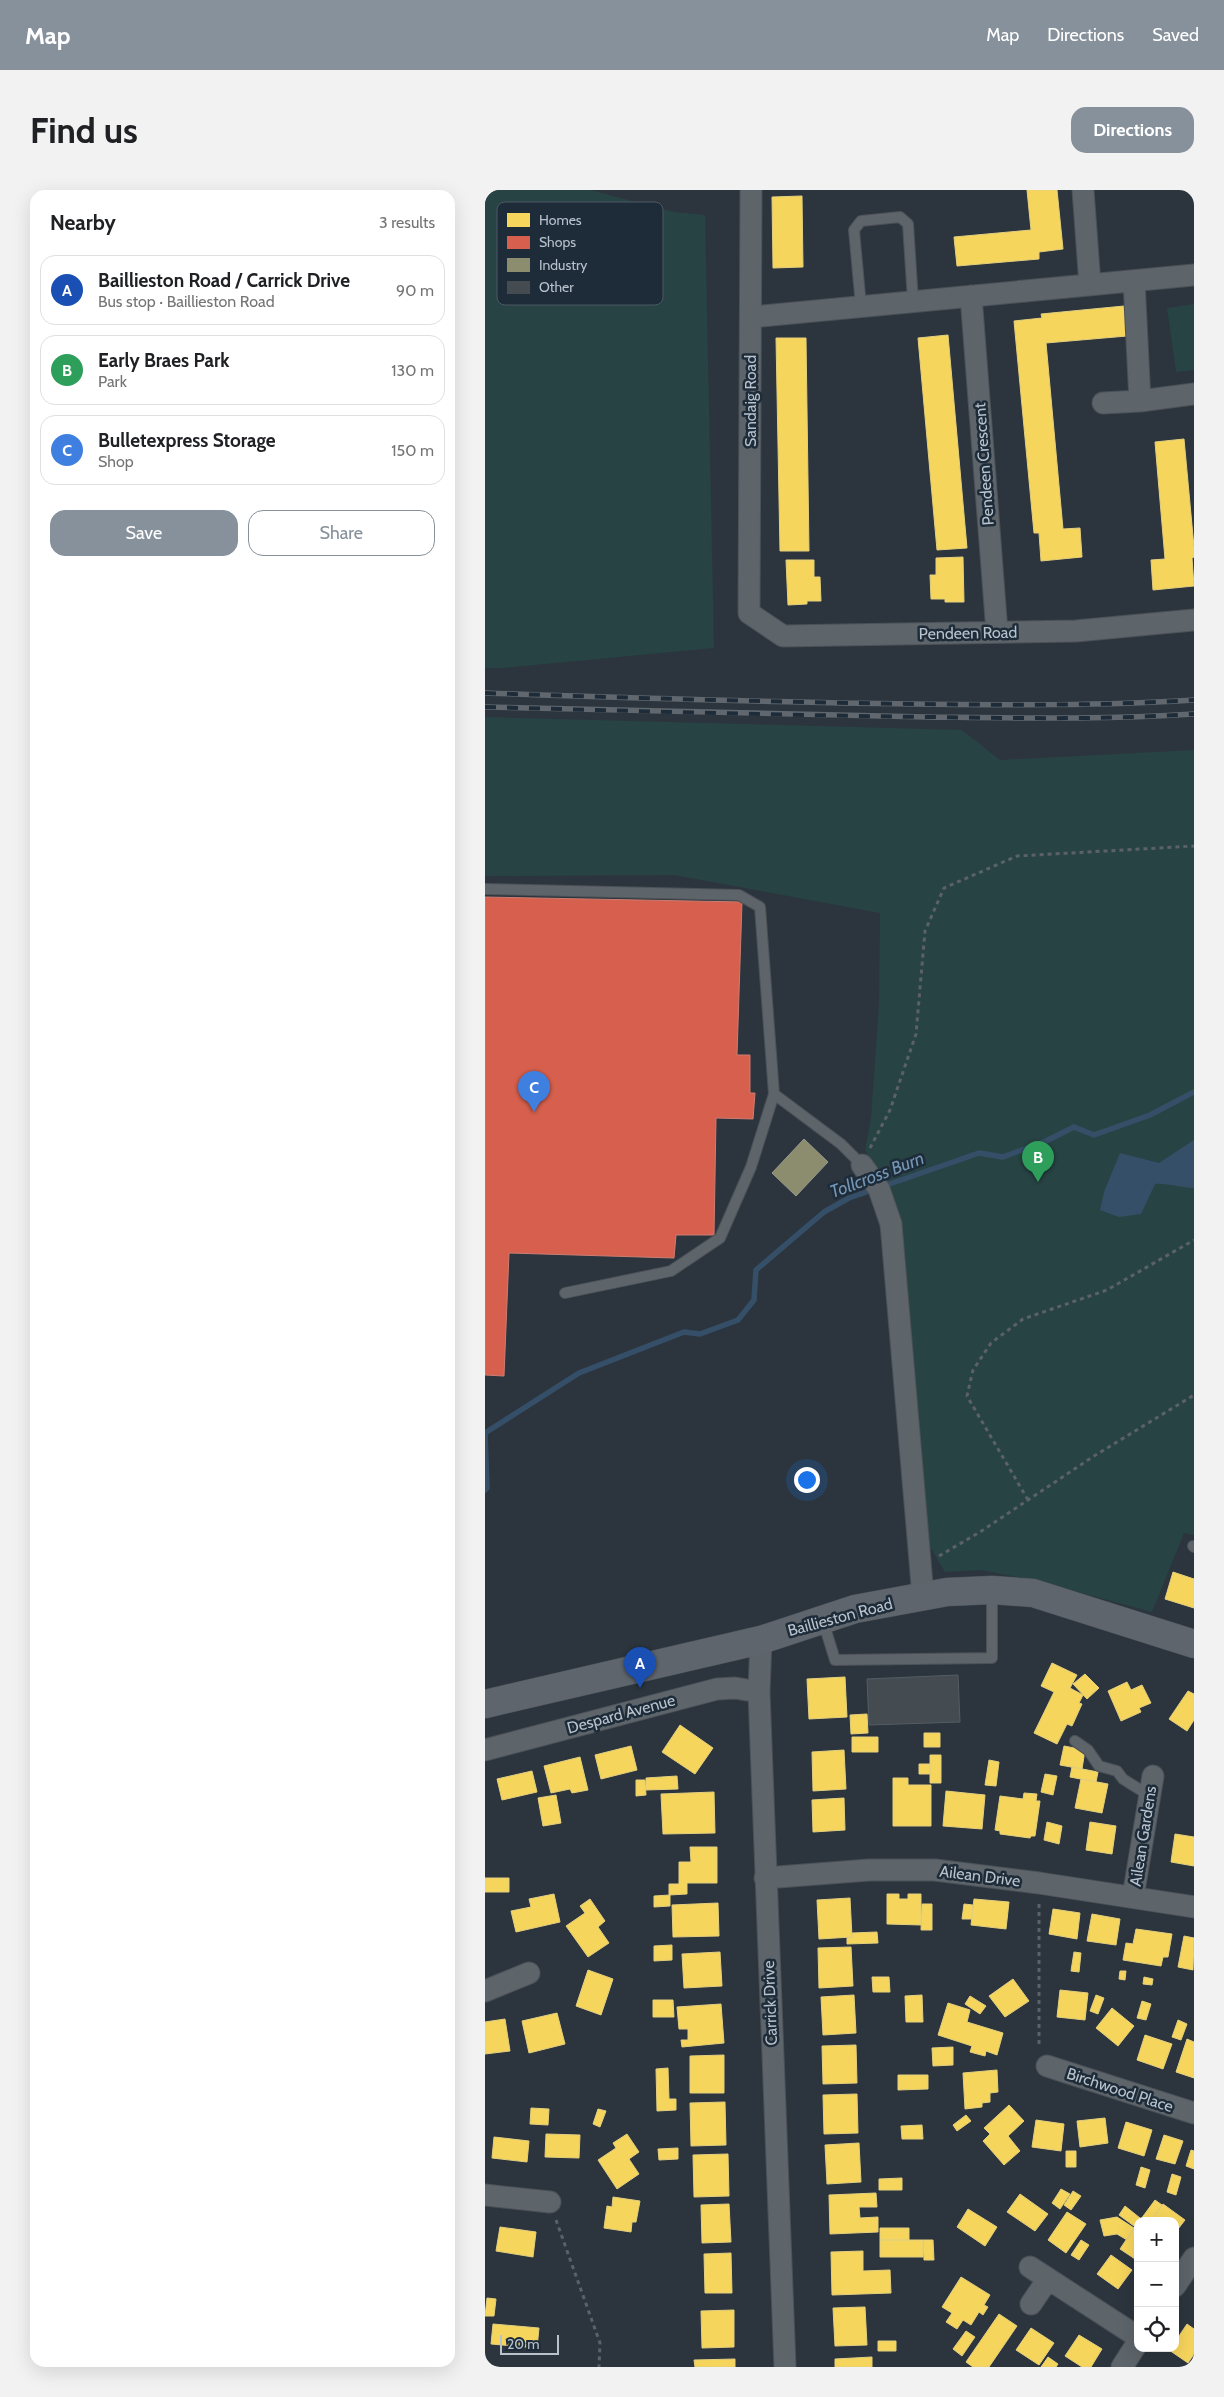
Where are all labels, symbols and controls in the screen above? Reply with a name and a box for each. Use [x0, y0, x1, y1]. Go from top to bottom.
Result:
text: Map [25, 21, 71, 50]
text: Map [986, 24, 1019, 46]
text: Directions [1047, 24, 1124, 46]
text: Saved [1152, 24, 1199, 46]
button: Directions [1071, 107, 1194, 153]
text: Find us [30, 109, 138, 152]
legend [497, 202, 663, 305]
text: Nearby [50, 210, 116, 235]
text: Homes [539, 211, 582, 229]
text: 3 results [379, 213, 435, 232]
text: Shops [539, 233, 576, 251]
text: Industry [539, 256, 587, 274]
text: Baillieston Road / Carrick Drive [98, 269, 350, 292]
text: Other [539, 278, 574, 296]
text: A [62, 281, 72, 300]
text: 90 m [396, 281, 434, 300]
text: Bus stop · Baillieston Road [98, 292, 275, 311]
text: Early Braes Park [98, 349, 229, 372]
street label: Sandaig Road [741, 355, 760, 447]
text: B [62, 361, 72, 380]
text: 130 m [391, 361, 434, 380]
text: Park [98, 372, 127, 391]
street label: Pendeen Crescent [970, 401, 998, 526]
text: Bulletexpress Storage [98, 429, 276, 452]
text: C [62, 441, 72, 460]
text: 150 m [391, 441, 434, 460]
text: Shop [98, 452, 134, 471]
button: Save [50, 510, 238, 556]
button: Share [248, 510, 435, 556]
street label: Pendeen Road [919, 623, 1017, 643]
pin: C [518, 1071, 550, 1112]
pin: B [1022, 1141, 1054, 1182]
water label: Tollcross Burn [827, 1147, 927, 1203]
your location [794, 1467, 820, 1493]
street label: Baillieston Road [785, 1594, 895, 1640]
pin: A [624, 1647, 656, 1688]
street label: Despard Avenue [565, 1690, 677, 1738]
street label: Ailean Gardens [1126, 1784, 1160, 1888]
street label: Ailean Drive [939, 1862, 1021, 1890]
street label: Carrick Drive [759, 1960, 781, 2046]
street label: Birchwood Place [1064, 2064, 1176, 2116]
map controls [1134, 2217, 1179, 2352]
button: + [1134, 2217, 1179, 2262]
button: − [1134, 2262, 1179, 2307]
button: locate [1134, 2307, 1179, 2352]
scale bar [500, 2332, 559, 2355]
text: 20 m [507, 2335, 540, 2353]

